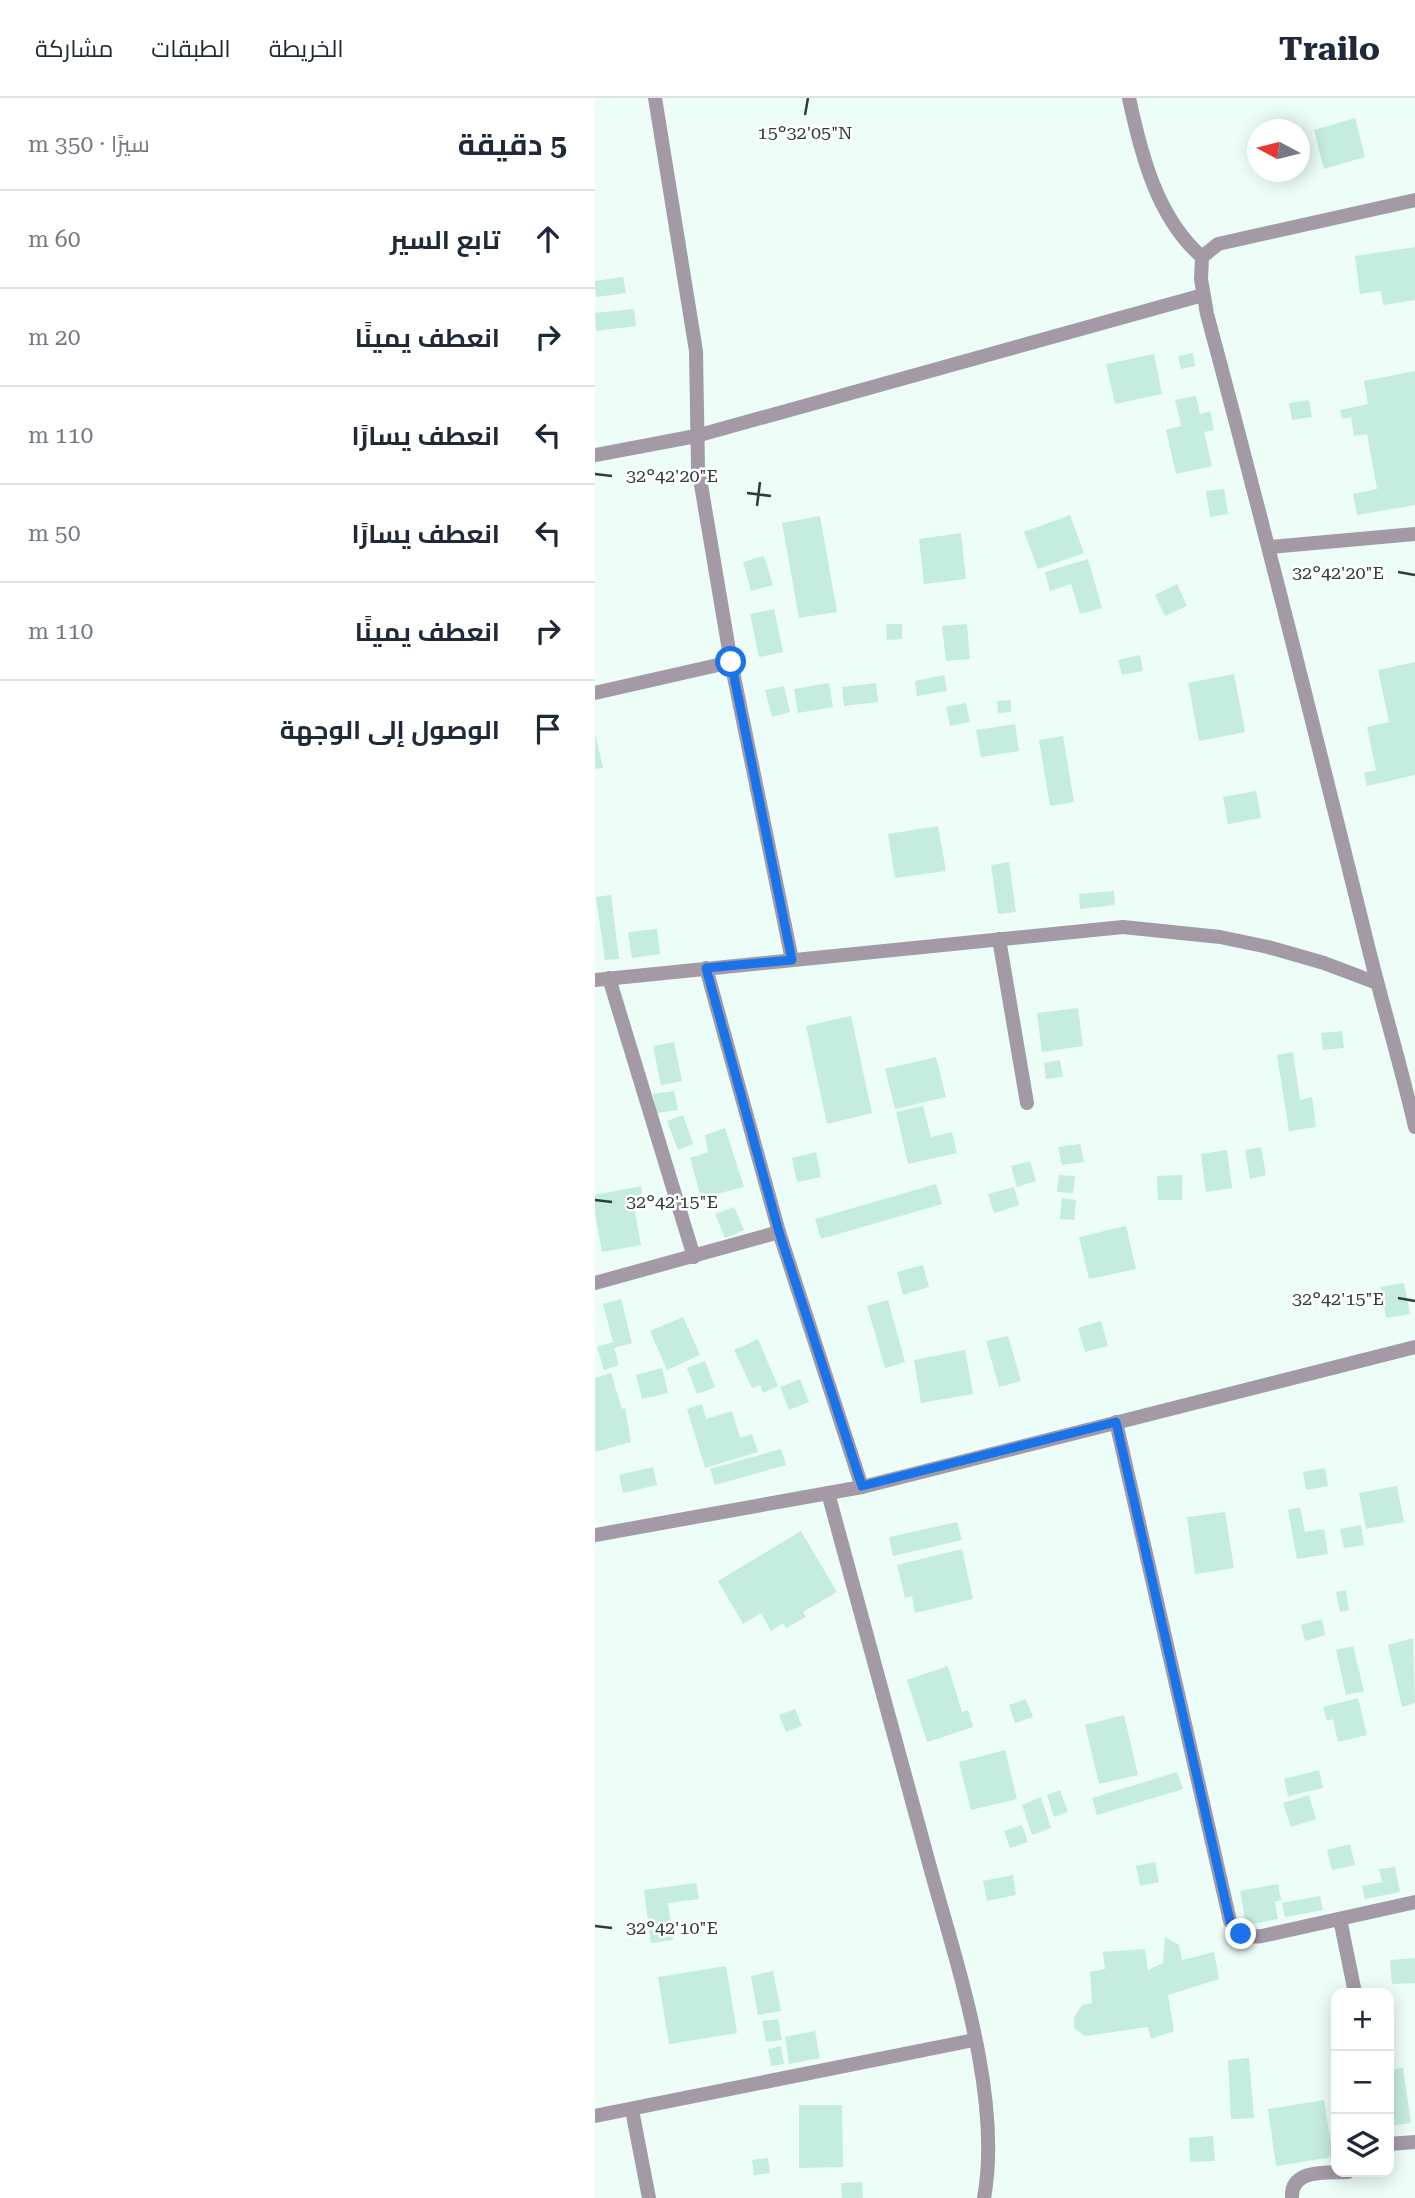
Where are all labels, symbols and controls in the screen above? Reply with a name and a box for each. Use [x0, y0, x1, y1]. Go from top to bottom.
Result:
text: Trailo [1279, 29, 1380, 68]
text: مشاركة [35, 35, 113, 63]
text: الطبقات [151, 35, 231, 63]
text: الخريطة [269, 35, 344, 63]
north arrow [1247, 119, 1310, 182]
text: 15°32'05"N [758, 122, 852, 143]
text: 5 دقيقة [458, 127, 567, 162]
text: سيرًا · 350 m [28, 131, 150, 158]
icon: ahead [529, 220, 567, 258]
text: تابع السير [390, 225, 500, 255]
text: 60 m [28, 226, 81, 253]
icon: right [529, 318, 567, 356]
text: انعطف يمينًا [355, 323, 500, 353]
text: 20 m [28, 324, 81, 351]
icon: left [529, 416, 567, 454]
text: انعطف يسارًا [352, 421, 500, 451]
text: 110 m [28, 422, 93, 449]
text: 32°42'20"E [626, 465, 718, 486]
icon: left [529, 514, 567, 552]
text: انعطف يسارًا [352, 519, 500, 549]
text: 50 m [28, 520, 81, 547]
text: 32°42'20"E [1292, 562, 1384, 583]
icon: right [529, 612, 567, 650]
text: انعطف يمينًا [355, 617, 500, 647]
text: 110 m [28, 618, 93, 645]
route start [715, 646, 746, 677]
icon: arrive [529, 710, 567, 748]
text: الوصول إلى الوجهة [280, 715, 500, 745]
text: 32°42'15"E [626, 1191, 718, 1212]
text: 32°42'15"E [1292, 1288, 1384, 1309]
text: 32°42'10"E [626, 1917, 718, 1938]
route end [1225, 1918, 1256, 1949]
map controls [1331, 1988, 1394, 2177]
button: + [1331, 1988, 1394, 2051]
button: − [1331, 2051, 1394, 2114]
button: layers [1331, 2114, 1394, 2177]

